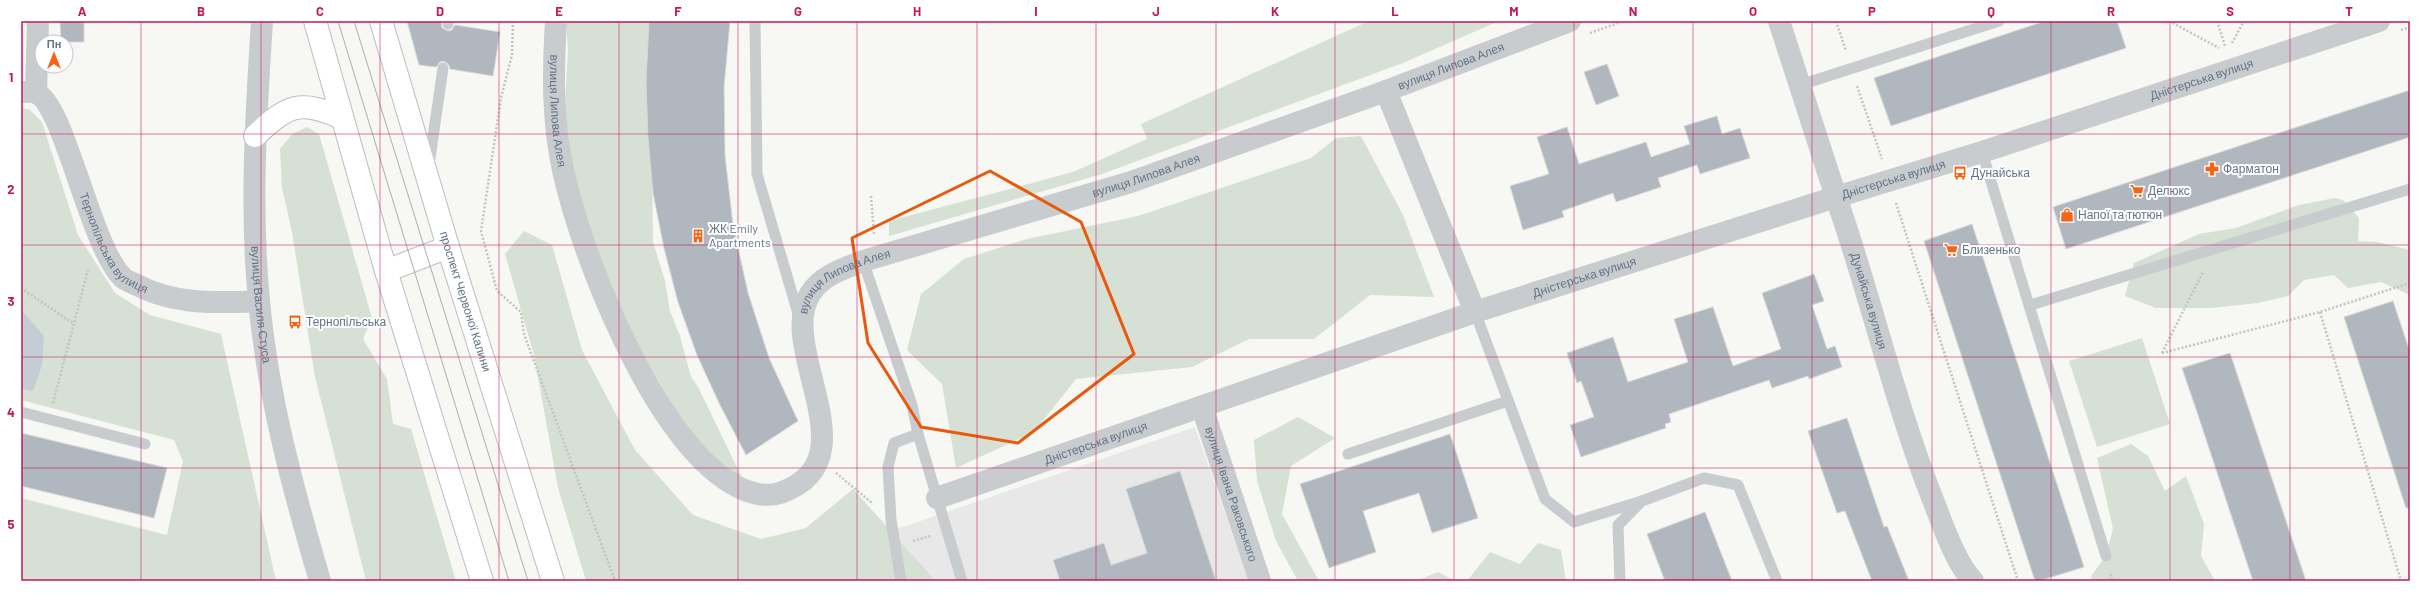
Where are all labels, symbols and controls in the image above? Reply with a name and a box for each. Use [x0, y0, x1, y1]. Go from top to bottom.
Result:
text: A [78, 3, 87, 19]
text: B [197, 3, 205, 19]
text: C [316, 3, 324, 19]
text: D [436, 3, 444, 19]
text: E [555, 3, 563, 19]
text: F [674, 3, 682, 19]
text: G [794, 3, 802, 19]
text: H [913, 3, 921, 19]
text: I [1034, 3, 1038, 19]
text: J [1152, 3, 1160, 19]
text: K [1271, 3, 1279, 19]
text: L [1391, 3, 1399, 19]
text: M [1509, 3, 1519, 19]
text: N [1629, 3, 1637, 19]
text: O [1749, 3, 1757, 19]
text: P [1868, 3, 1876, 19]
text: Q [1987, 3, 1995, 19]
text: R [2107, 3, 2115, 19]
text: S [2226, 3, 2234, 19]
text: T [2345, 3, 2353, 19]
north arrow [34, 34, 74, 74]
text: Пн [47, 37, 61, 50]
street label: вулиця Липова Алея [1396, 39, 1506, 92]
street label: вулиця Липова Алея [547, 54, 570, 168]
street label: Дністерська вулиця [2148, 55, 2255, 103]
text: 1 [9, 69, 13, 85]
street label: вулиця Липова Алея [1090, 150, 1202, 199]
street label: Дністерська вулиця [1839, 156, 1947, 202]
pharmacy icon: Фарматон [2204, 161, 2220, 177]
place label: Фарматон [2223, 161, 2279, 176]
bus stop icon: Дунайська [1952, 165, 1968, 181]
place label: Дунайська [1971, 165, 2030, 180]
text: 2 [7, 181, 15, 197]
supermarket icon: Делюкс [2129, 183, 2145, 199]
place label: Делюкс [2148, 183, 2190, 198]
street label: Тернопільська вулиця [77, 190, 151, 295]
shop icon: Напої та тютюн [2059, 207, 2075, 223]
place label: Напої та тютюн [2078, 207, 2162, 221]
place label: ЖК Emily Apartments [709, 221, 771, 249]
building icon: ЖК Emily Apartments [690, 228, 706, 244]
street label: проспект Червоної Калини [438, 229, 495, 373]
supermarket icon: Близенько [1943, 242, 1959, 258]
place label: Близенько [1962, 242, 2021, 256]
street label: вулиця Липова Алея [795, 245, 892, 315]
street label: вулиця Василя Стуса [249, 246, 275, 364]
street label: Дунайська вулиця [1848, 250, 1891, 351]
street label: Дністерська вулиця [1530, 253, 1638, 300]
text: 3 [7, 293, 15, 309]
bus stop icon: Тернопільська [287, 314, 303, 330]
place label: Тернопільська [306, 314, 386, 329]
text: 4 [7, 404, 15, 420]
street label: Дністерська вулиця [1042, 418, 1149, 467]
street label: вулиця Івана Раковського [1203, 425, 1261, 563]
text: 5 [7, 516, 15, 532]

